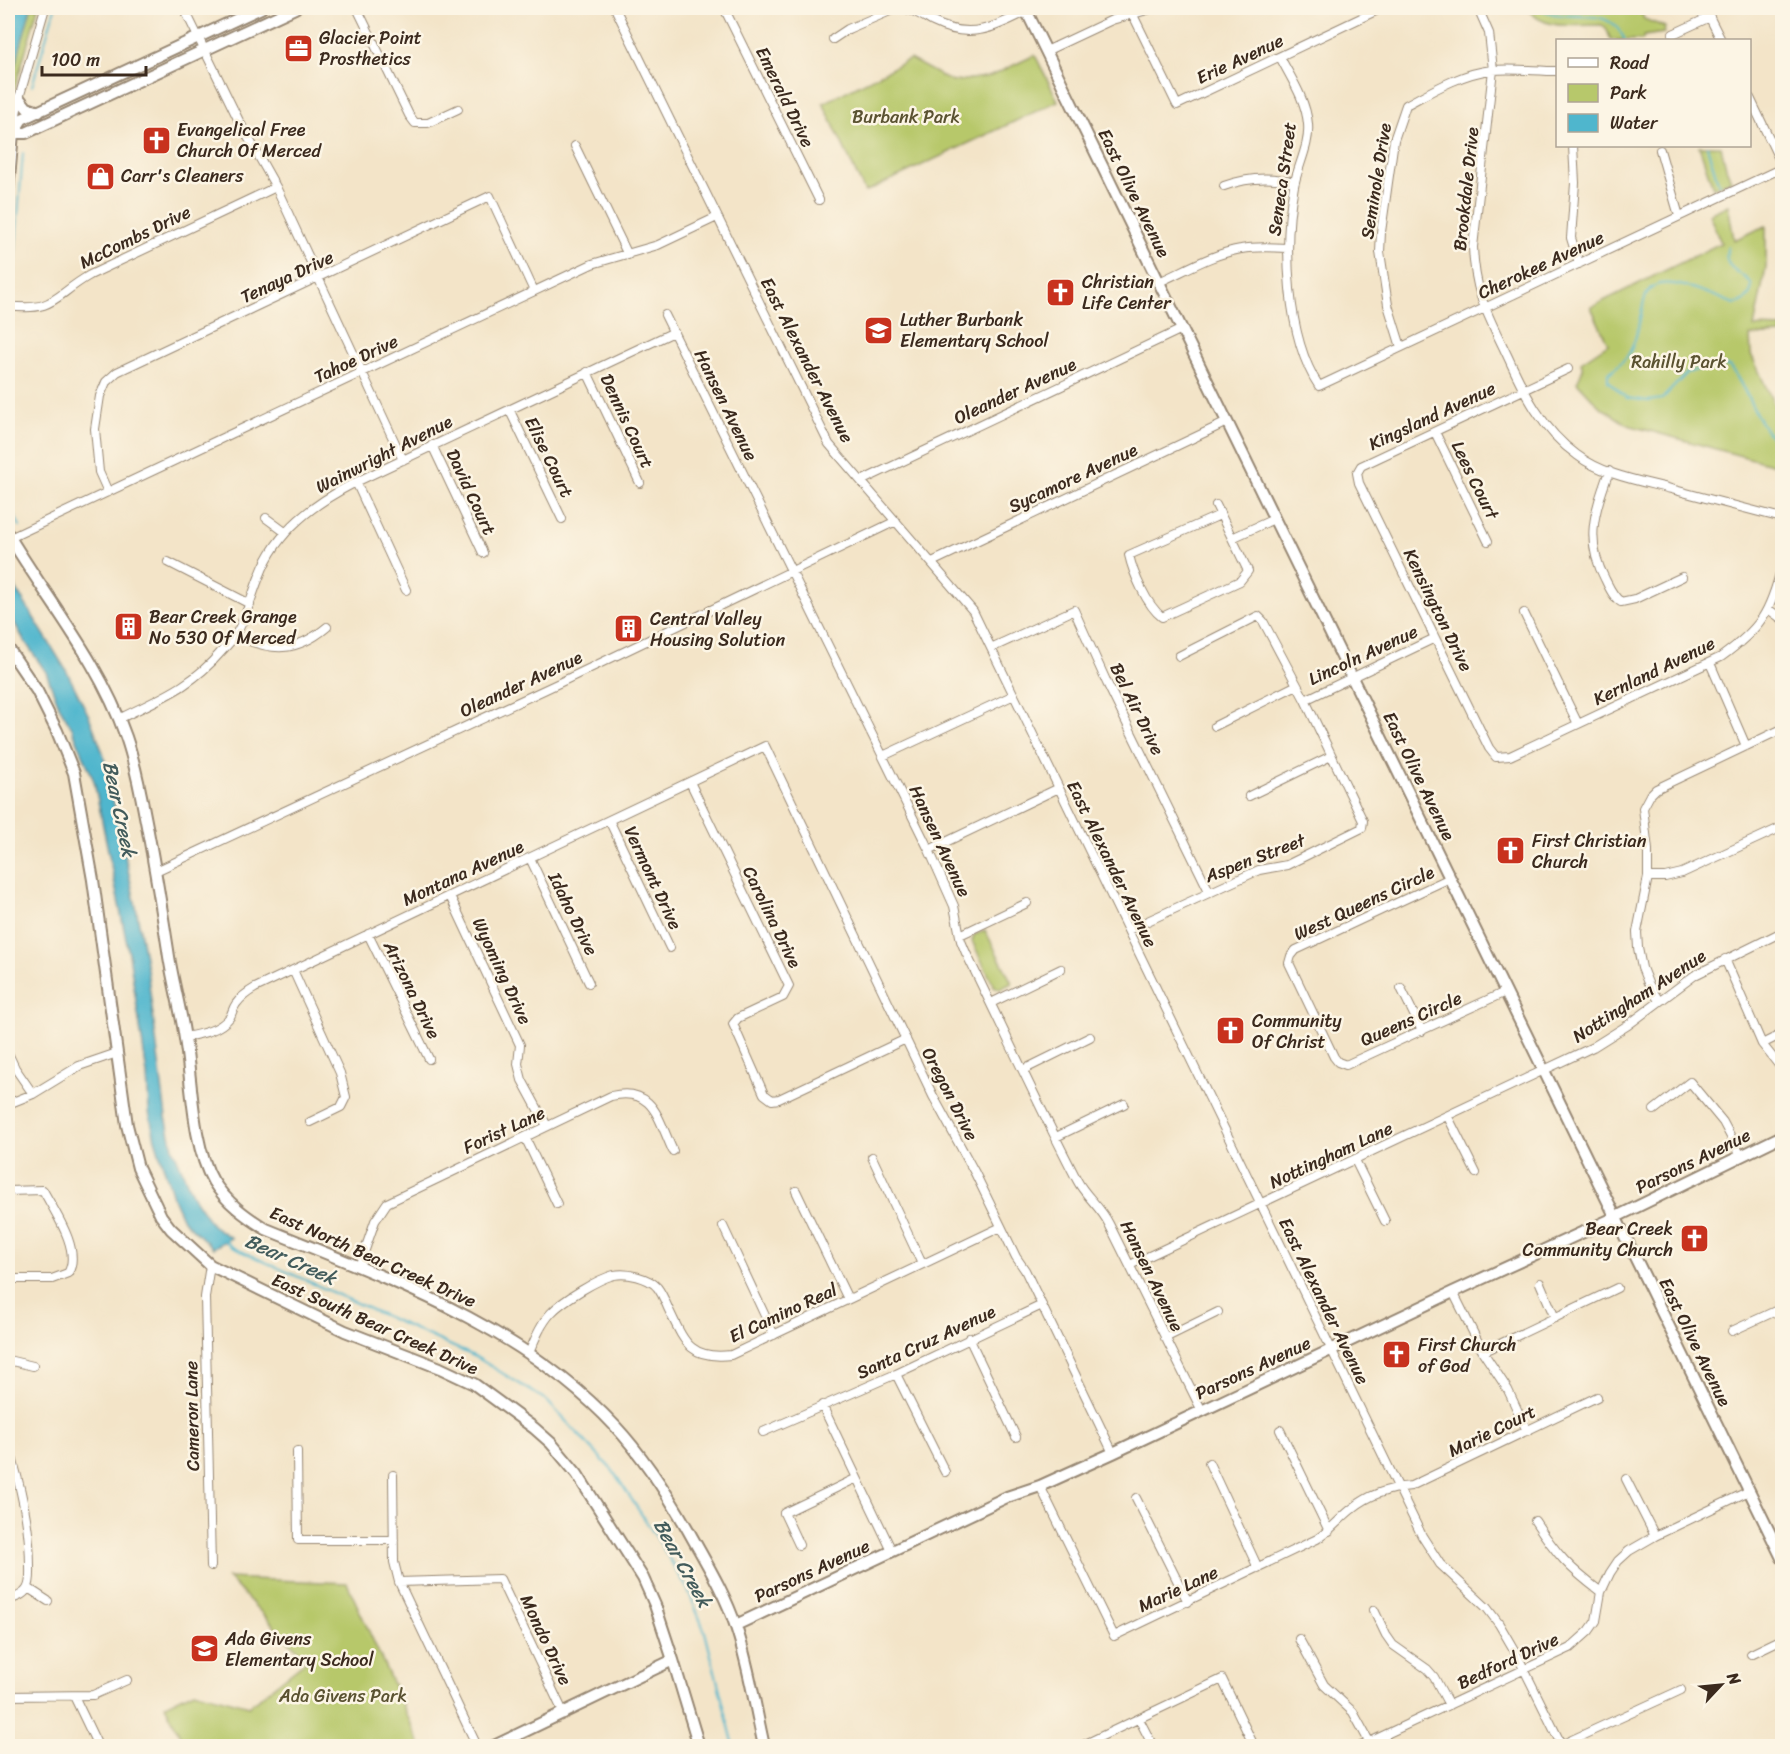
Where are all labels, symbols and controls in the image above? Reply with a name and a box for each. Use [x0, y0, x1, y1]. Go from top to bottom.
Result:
place label: Glacier Point Prosthetics [319, 22, 422, 75]
street label: Erie Avenue [1191, 25, 1289, 93]
office icon: Glacier Point Prosthetics [282, 32, 314, 64]
scale bar [42, 39, 146, 77]
legend [1556, 39, 1751, 147]
street label: Emerald Drive [747, 41, 823, 153]
text: 100 m [51, 44, 100, 76]
text: Road [1610, 47, 1650, 79]
text: Park [1610, 77, 1647, 109]
park label: Burbank Park [852, 101, 960, 133]
text: Water [1610, 107, 1659, 139]
place label: Evangelical Free Church Of Merced [177, 114, 322, 167]
street label: Seneca Street [1258, 120, 1306, 238]
street label: Seminole Drive [1351, 120, 1401, 241]
street label: East Olive Avenue [1089, 123, 1179, 264]
church icon: Evangelical Free Church Of Merced [140, 124, 172, 156]
street label: Brookdale Drive [1444, 125, 1488, 252]
shop icon: Carr's Cleaners [84, 160, 116, 192]
place label: Carr's Cleaners [121, 160, 244, 192]
street label: McCombs Drive [74, 196, 196, 278]
street label: Cherokee Avenue [1472, 222, 1610, 308]
street label: Tenaya Drive [235, 241, 339, 313]
place label: Christian Life Center [1082, 266, 1172, 319]
street label: East Alexander Avenue [751, 271, 863, 449]
church icon: Christian Life Center [1045, 276, 1077, 308]
place label: Luther Burbank Elementary School [900, 304, 1049, 357]
school or university icon: Luther Burbank Elementary School [863, 314, 895, 346]
street label: Tahoe Drive [308, 325, 404, 393]
street label: Hansen Avenue [685, 344, 767, 466]
park label: Rahilly Park [1631, 346, 1727, 378]
street label: Oleander Avenue [948, 348, 1082, 434]
street label: Dennis Court [591, 368, 663, 474]
street label: Kingsland Avenue [1363, 372, 1501, 460]
street label: Wainwright Avenue [310, 405, 459, 502]
street label: Elise Court [515, 411, 583, 503]
street label: Sycamore Avenue [1003, 434, 1143, 522]
street label: Lees Court [1442, 435, 1508, 526]
street label: David Court [437, 443, 505, 541]
street label: Kensington Drive [1394, 543, 1482, 677]
place label: Bear Creek Grange No 530 Of Merced [149, 601, 297, 654]
place label: Central Valley Housing Solution [650, 603, 785, 656]
building icon: Bear Creek Grange No 530 Of Merced [112, 611, 144, 643]
building icon: Central Valley Housing Solution [613, 613, 645, 645]
street label: Lincoln Avenue [1303, 616, 1423, 694]
street label: Kernland Avenue [1587, 628, 1721, 714]
street label: Oleander Avenue [454, 641, 588, 727]
street label: Bel Air Drive [1101, 657, 1173, 761]
street label: East Olive Avenue [1374, 706, 1464, 847]
water label: Bear Creek [92, 758, 147, 862]
street label: East Alexander Avenue [1058, 775, 1166, 953]
street label: Hansen Avenue [900, 779, 980, 903]
street label: Vermont Drive [615, 821, 691, 935]
street label: Aspen Street [1199, 824, 1310, 892]
place label: First Christian Church [1532, 825, 1647, 878]
street label: Montana Avenue [397, 831, 530, 915]
church icon: First Christian Church [1495, 835, 1527, 867]
street label: West Queens Circle [1288, 856, 1440, 950]
street label: Carolina Drive [733, 860, 811, 974]
street label: Idaho Drive [539, 866, 607, 961]
street label: Wyoming Drive [463, 912, 541, 1030]
street label: Arizona Drive [374, 934, 450, 1045]
street label: Nottingham Avenue [1565, 940, 1713, 1052]
street label: Queens Circle [1355, 982, 1467, 1056]
place label: Community Of Christ [1252, 1005, 1342, 1058]
church icon: Community Of Christ [1215, 1015, 1247, 1047]
street label: Oregon Drive [913, 1041, 987, 1147]
street label: Forist Lane [457, 1097, 551, 1163]
street label: Nottingham Lane [1264, 1112, 1398, 1198]
street label: Parsons Avenue [1630, 1119, 1756, 1203]
street label: East North Bear Creek Drive [266, 1201, 480, 1313]
street label: East Alexander Avenue [1270, 1212, 1378, 1390]
place label: Bear Creek Community Church [1523, 1213, 1673, 1266]
street label: Hansen Avenue [1111, 1215, 1193, 1337]
church icon: Bear Creek Community Church [1678, 1223, 1710, 1255]
water label: Bear Creek [241, 1228, 341, 1290]
street label: East South Bear Creek Drive [266, 1264, 484, 1384]
street label: East Olive Avenue [1650, 1272, 1740, 1413]
street label: El Camino Real [723, 1274, 843, 1352]
street label: Santa Cruz Avenue [851, 1296, 1001, 1388]
street label: Parsons Avenue [1190, 1327, 1316, 1409]
place label: First Church of God [1418, 1329, 1516, 1382]
church icon: First Church of God [1381, 1339, 1413, 1371]
street label: Cameron Lane [175, 1361, 209, 1471]
street label: Marie Court [1442, 1396, 1542, 1466]
water label: Bear Creek [644, 1512, 722, 1616]
street label: Parsons Avenue [749, 1530, 875, 1612]
street label: Marie Lane [1132, 1556, 1224, 1622]
street label: Mondo Drive [511, 1589, 581, 1691]
place label: Ada Givens Elementary School [224, 1623, 374, 1676]
street label: Bedford Drive [1452, 1623, 1564, 1699]
school or university icon: Ada Givens Elementary School [188, 1633, 220, 1665]
north arrow [1691, 1655, 1751, 1715]
text: N [1718, 1666, 1750, 1691]
park label: Ada Givens Park [278, 1680, 407, 1712]

